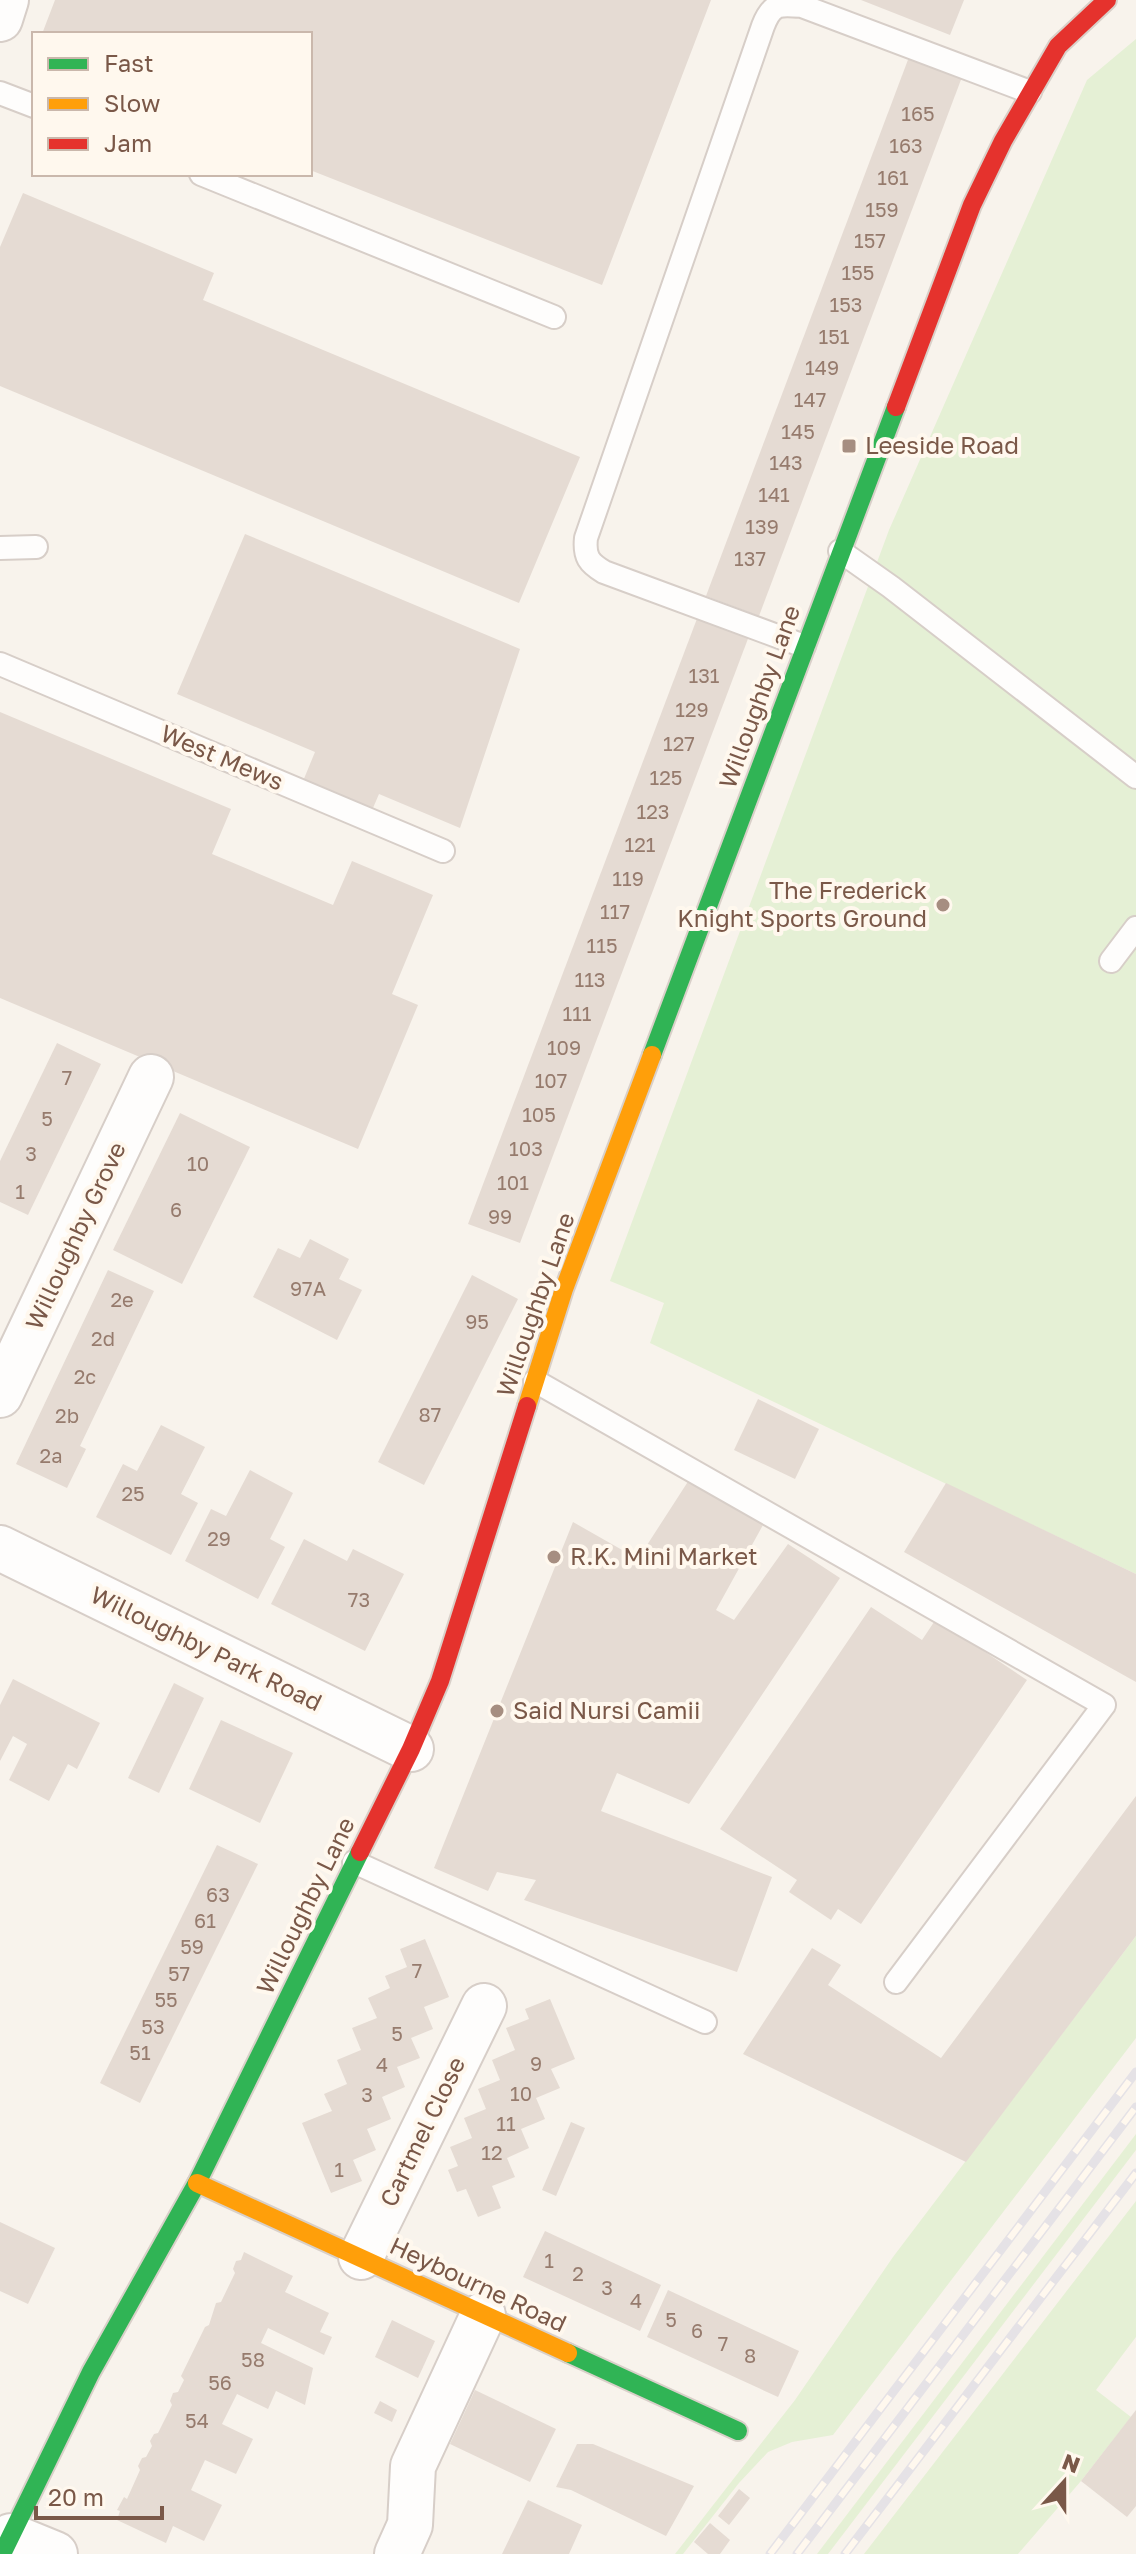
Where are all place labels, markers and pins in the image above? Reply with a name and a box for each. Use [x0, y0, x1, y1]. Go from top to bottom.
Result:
place label: Leeside Road [865, 430, 1019, 459]
marker: Leeside Road [840, 437, 858, 455]
place label: The Frederick Knight Sports Ground [677, 875, 927, 932]
marker: The Frederick Knight Sports Ground [934, 896, 952, 914]
place label: R.K. Mini Market [570, 1541, 758, 1570]
marker: R.K. Mini Market [545, 1548, 563, 1566]
place label: Said Nursi Camii [513, 1695, 700, 1724]
marker: Said Nursi Camii [488, 1702, 506, 1720]

